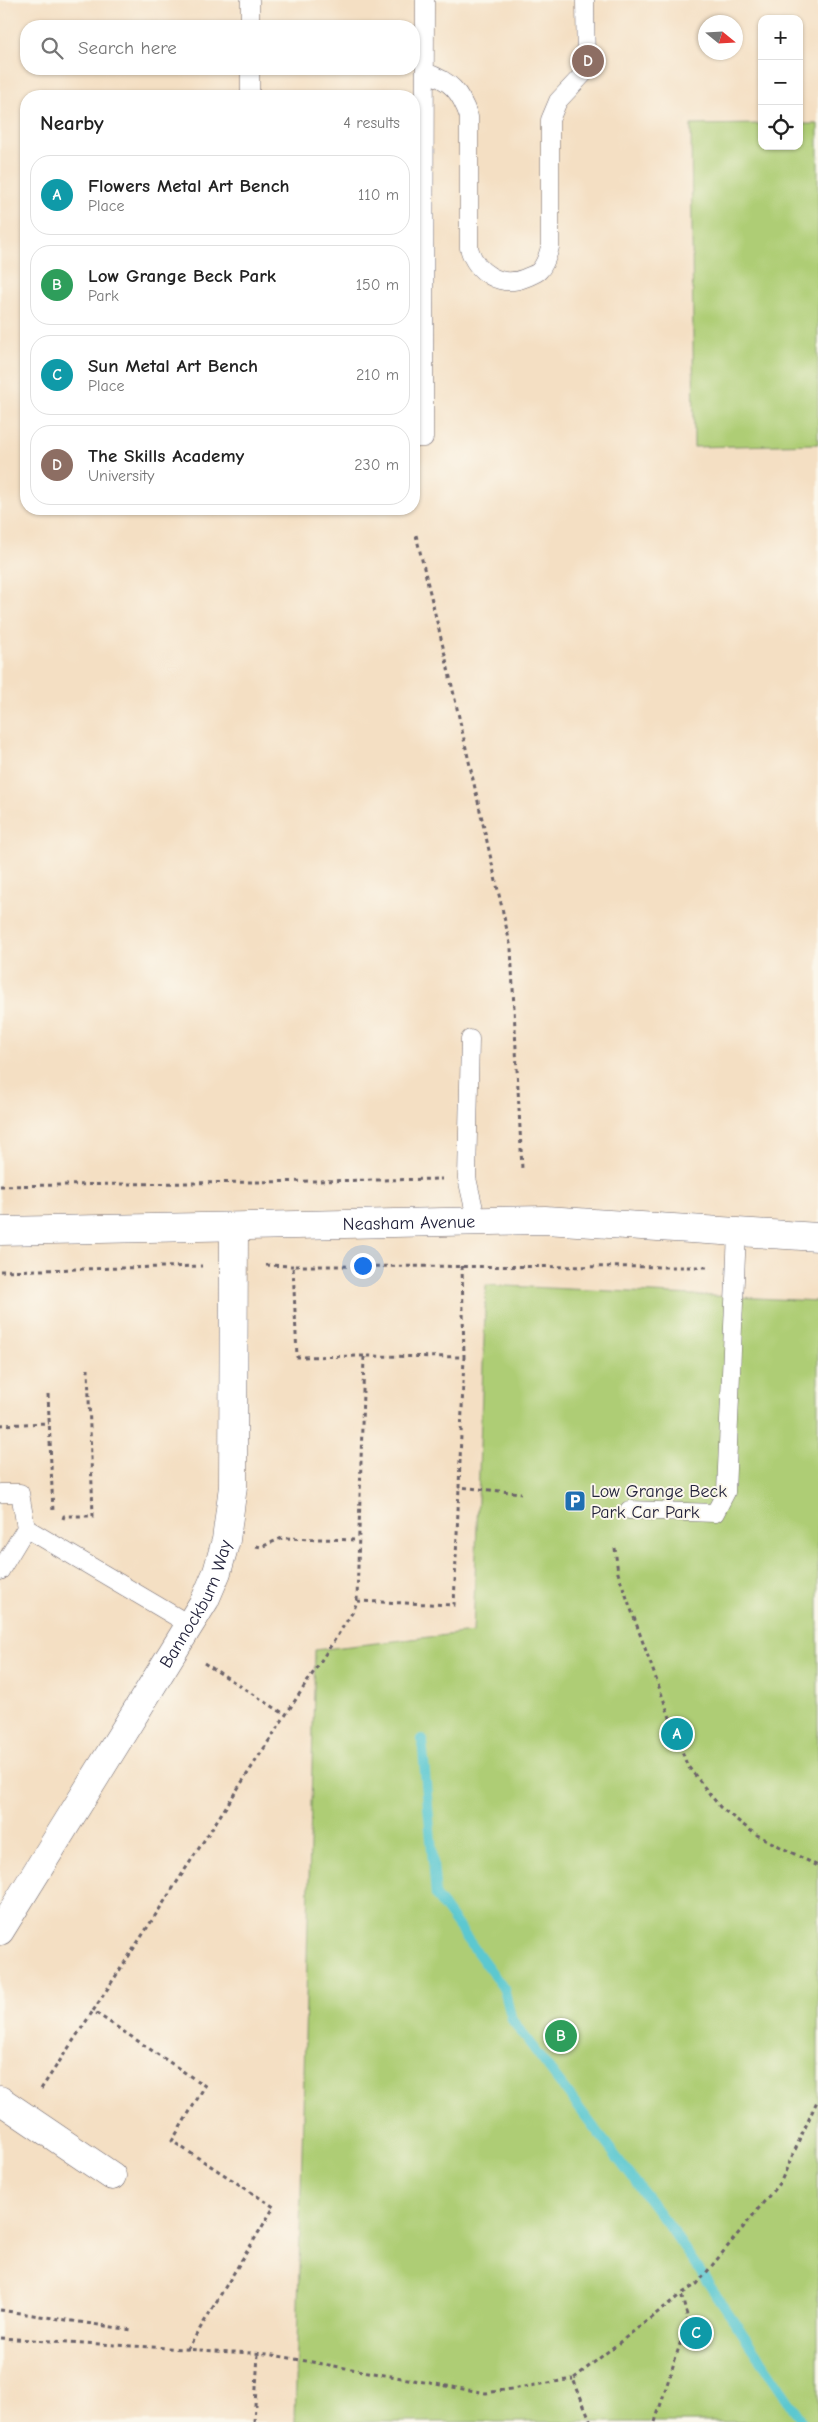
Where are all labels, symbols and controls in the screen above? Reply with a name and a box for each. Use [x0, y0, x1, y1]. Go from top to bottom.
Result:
north arrow [698, 15, 743, 60]
map controls [758, 15, 803, 150]
button: + [758, 15, 803, 60]
search box [20, 20, 420, 75]
icon: search [38, 34, 66, 62]
text: Search here [78, 37, 177, 59]
pin: D [572, 42, 604, 80]
button: − [758, 60, 803, 105]
button: locate [758, 105, 803, 150]
text: Nearby [40, 111, 104, 135]
text: 4 results [343, 114, 400, 132]
text: Flowers Metal Art Bench [88, 175, 290, 197]
text: A [53, 186, 61, 204]
text: 110 m [358, 186, 399, 204]
text: Place [88, 197, 124, 215]
text: Low Grange Beck Park [88, 265, 276, 287]
text: B [52, 276, 62, 294]
text: 150 m [356, 276, 399, 294]
text: Park [88, 287, 119, 305]
text: Sun Metal Art Bench [88, 355, 258, 377]
text: C [52, 366, 62, 384]
text: 210 m [356, 366, 399, 384]
text: Place [88, 377, 124, 395]
text: The Skills Academy [88, 445, 244, 467]
text: D [52, 456, 62, 474]
text: 230 m [354, 456, 399, 474]
text: University [88, 467, 154, 485]
street label: Neasham Avenue [343, 1211, 475, 1235]
your location [350, 1253, 376, 1279]
place label: Low Grange Beck Park Car Park [591, 1481, 727, 1523]
parking icon: Low Grange Beck Park Car Park [563, 1489, 587, 1513]
street label: Bannockburn Way [155, 1537, 236, 1672]
pin: A [661, 1715, 693, 1753]
pin: B [545, 2017, 577, 2055]
pin: C [680, 2314, 712, 2352]

